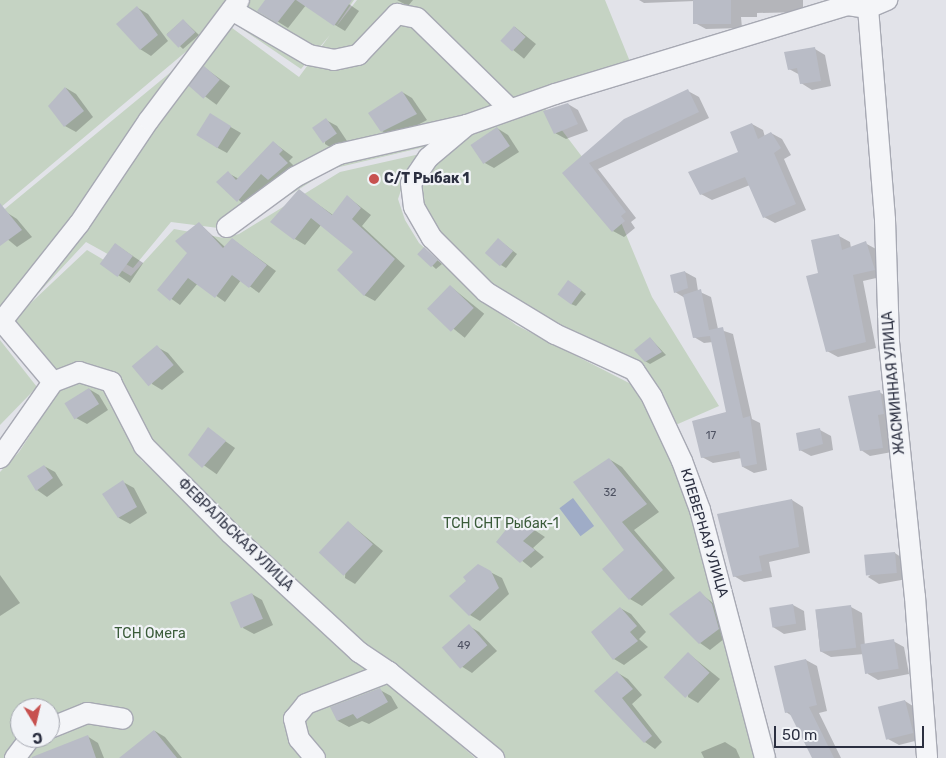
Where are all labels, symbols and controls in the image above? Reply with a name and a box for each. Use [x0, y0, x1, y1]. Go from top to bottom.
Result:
place label: С/Т Рыбак 1 [384, 171, 469, 187]
marker: С/Т Рыбак 1 [368, 173, 380, 185]
street label: ЖАСМИННАЯ УЛИЦА [879, 311, 909, 455]
house number: 17 [706, 429, 716, 443]
street label: КЛЕВЕРНАЯ УЛИЦА [676, 467, 732, 599]
street label: ФЕВРАЛЬСКАЯ УЛИЦА [174, 475, 296, 595]
house number: 32 [603, 486, 617, 500]
park label: ТСН СНТ Рыбак-1 [443, 516, 559, 532]
park label: ТСН Омега [114, 626, 186, 642]
house number: 49 [457, 639, 471, 653]
north arrow [10, 698, 60, 748]
scale bar [776, 716, 926, 748]
text: 50 m [782, 726, 817, 744]
text: С [31, 728, 43, 746]

